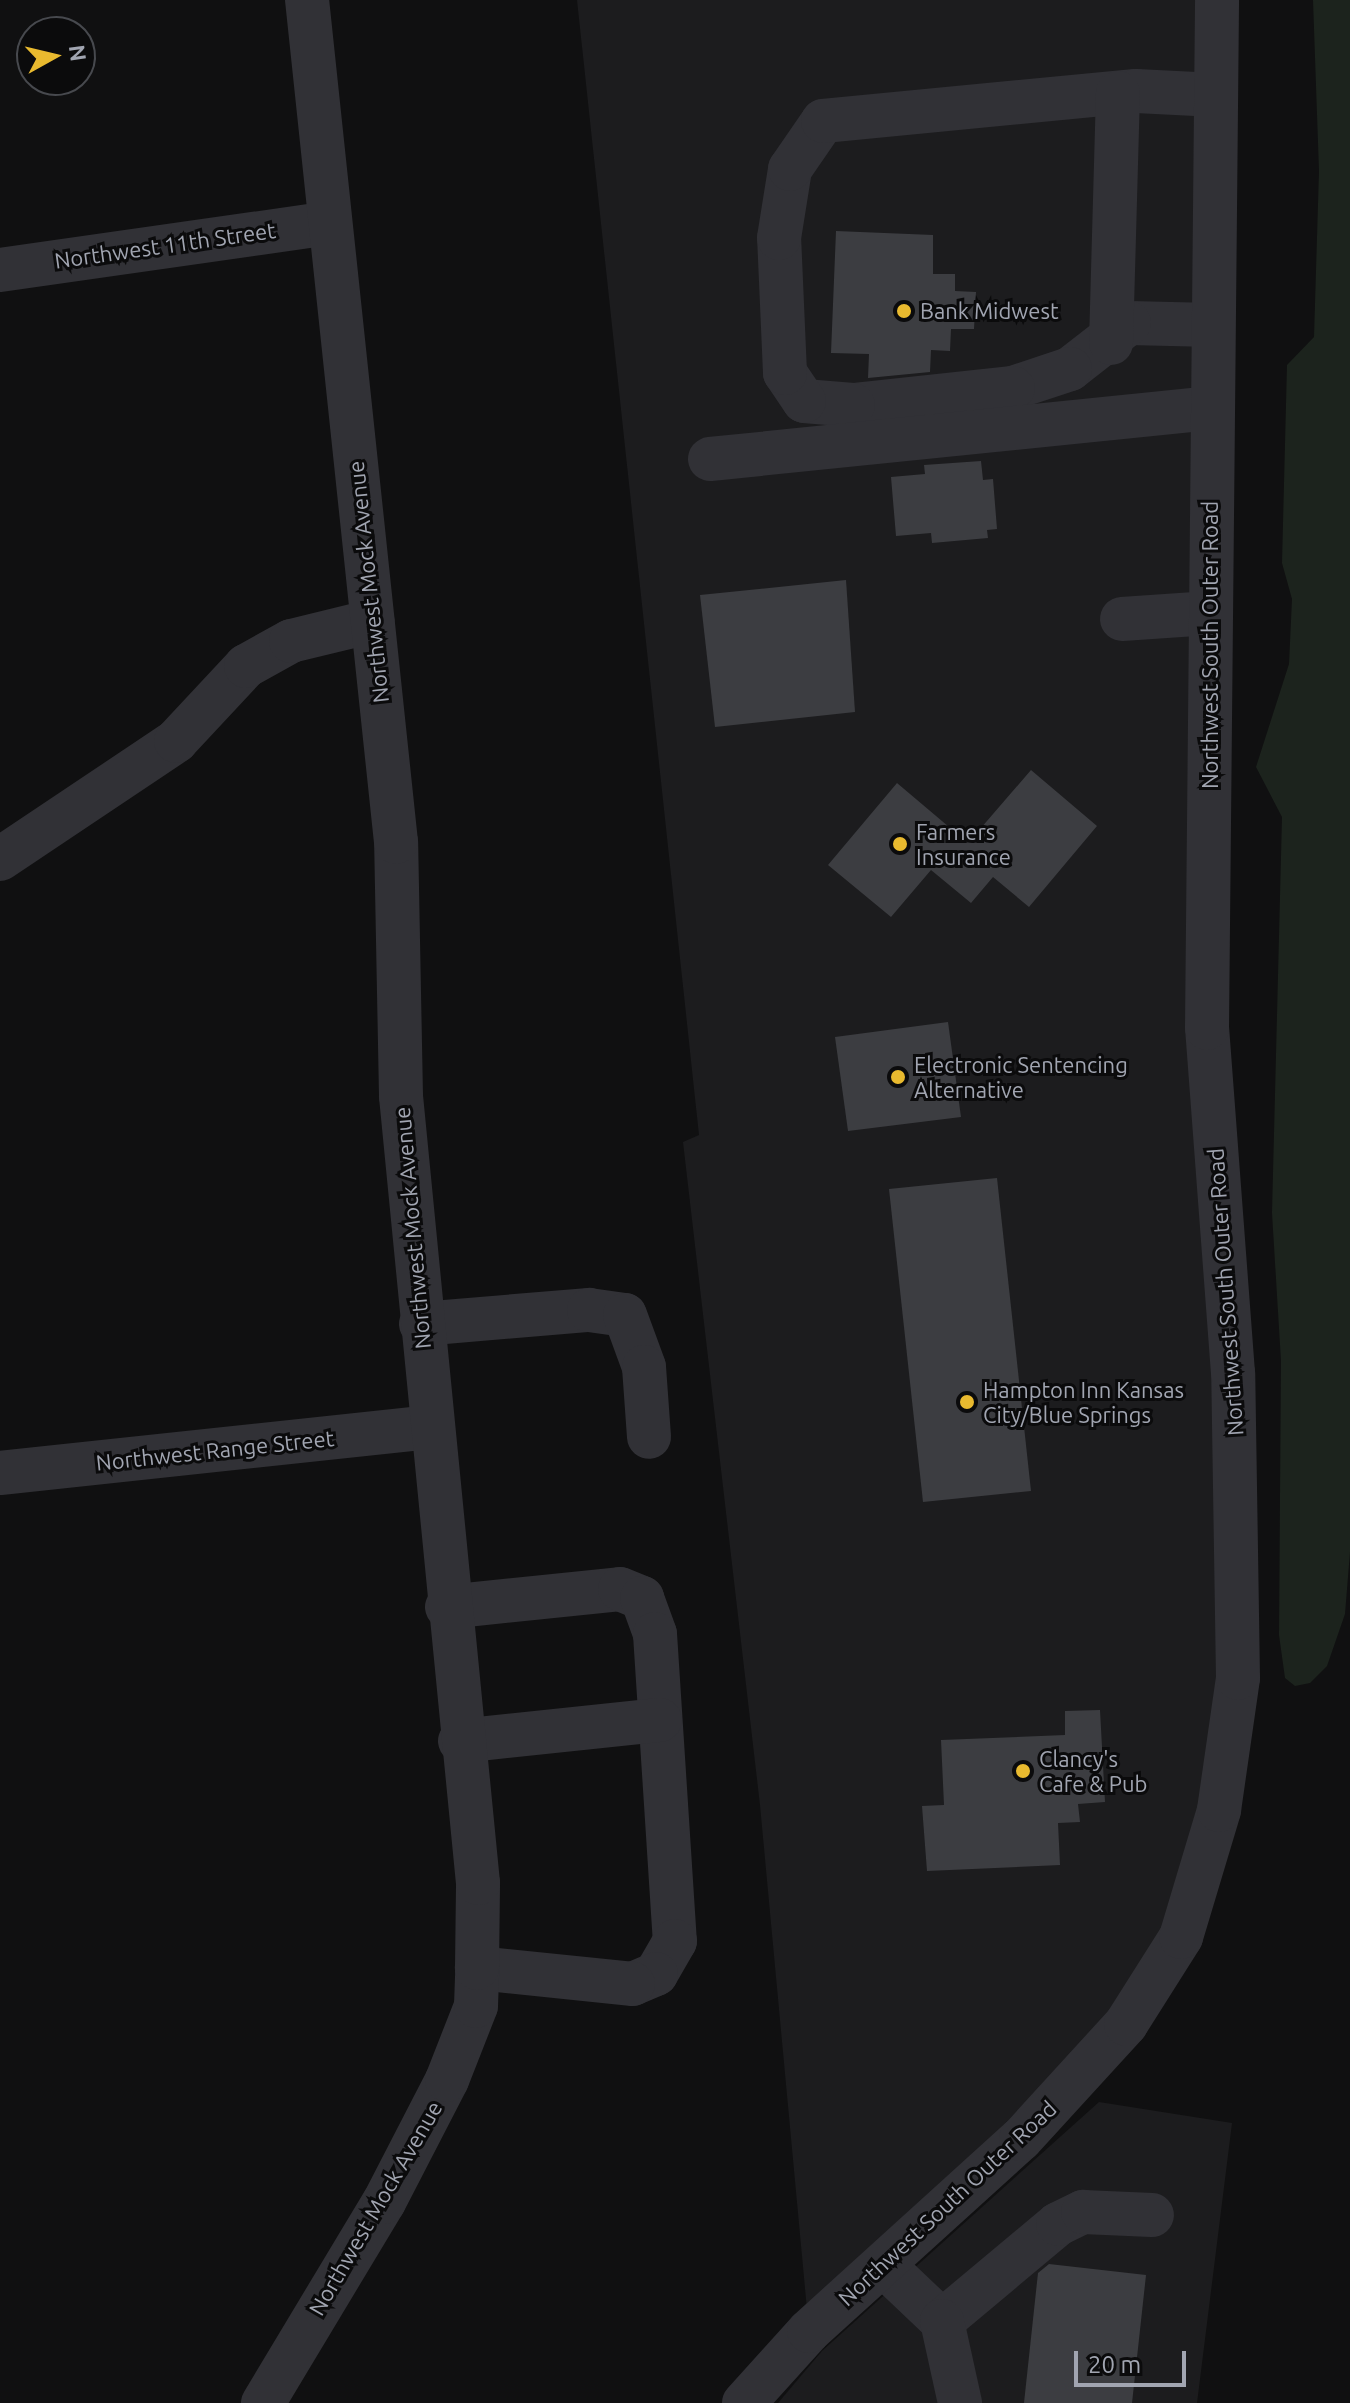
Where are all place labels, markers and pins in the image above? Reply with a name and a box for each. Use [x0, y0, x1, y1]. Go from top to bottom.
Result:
place label: Bank Midwest [920, 298, 1059, 324]
marker: Bank Midwest [895, 302, 913, 320]
place label: Farmers Insurance [916, 818, 1011, 870]
marker: Farmers Insurance [891, 835, 909, 853]
place label: Electronic Sentencing Alternative [914, 1051, 1128, 1102]
marker: Electronic Sentencing Alternative [889, 1068, 907, 1086]
place label: Hampton Inn Kansas City/Blue Springs [983, 1376, 1184, 1428]
marker: Hampton Inn Kansas City/Blue Springs [958, 1393, 976, 1411]
place label: Clancy's Cafe & Pub [1039, 1745, 1147, 1796]
marker: Clancy's Cafe & Pub [1014, 1762, 1032, 1780]

